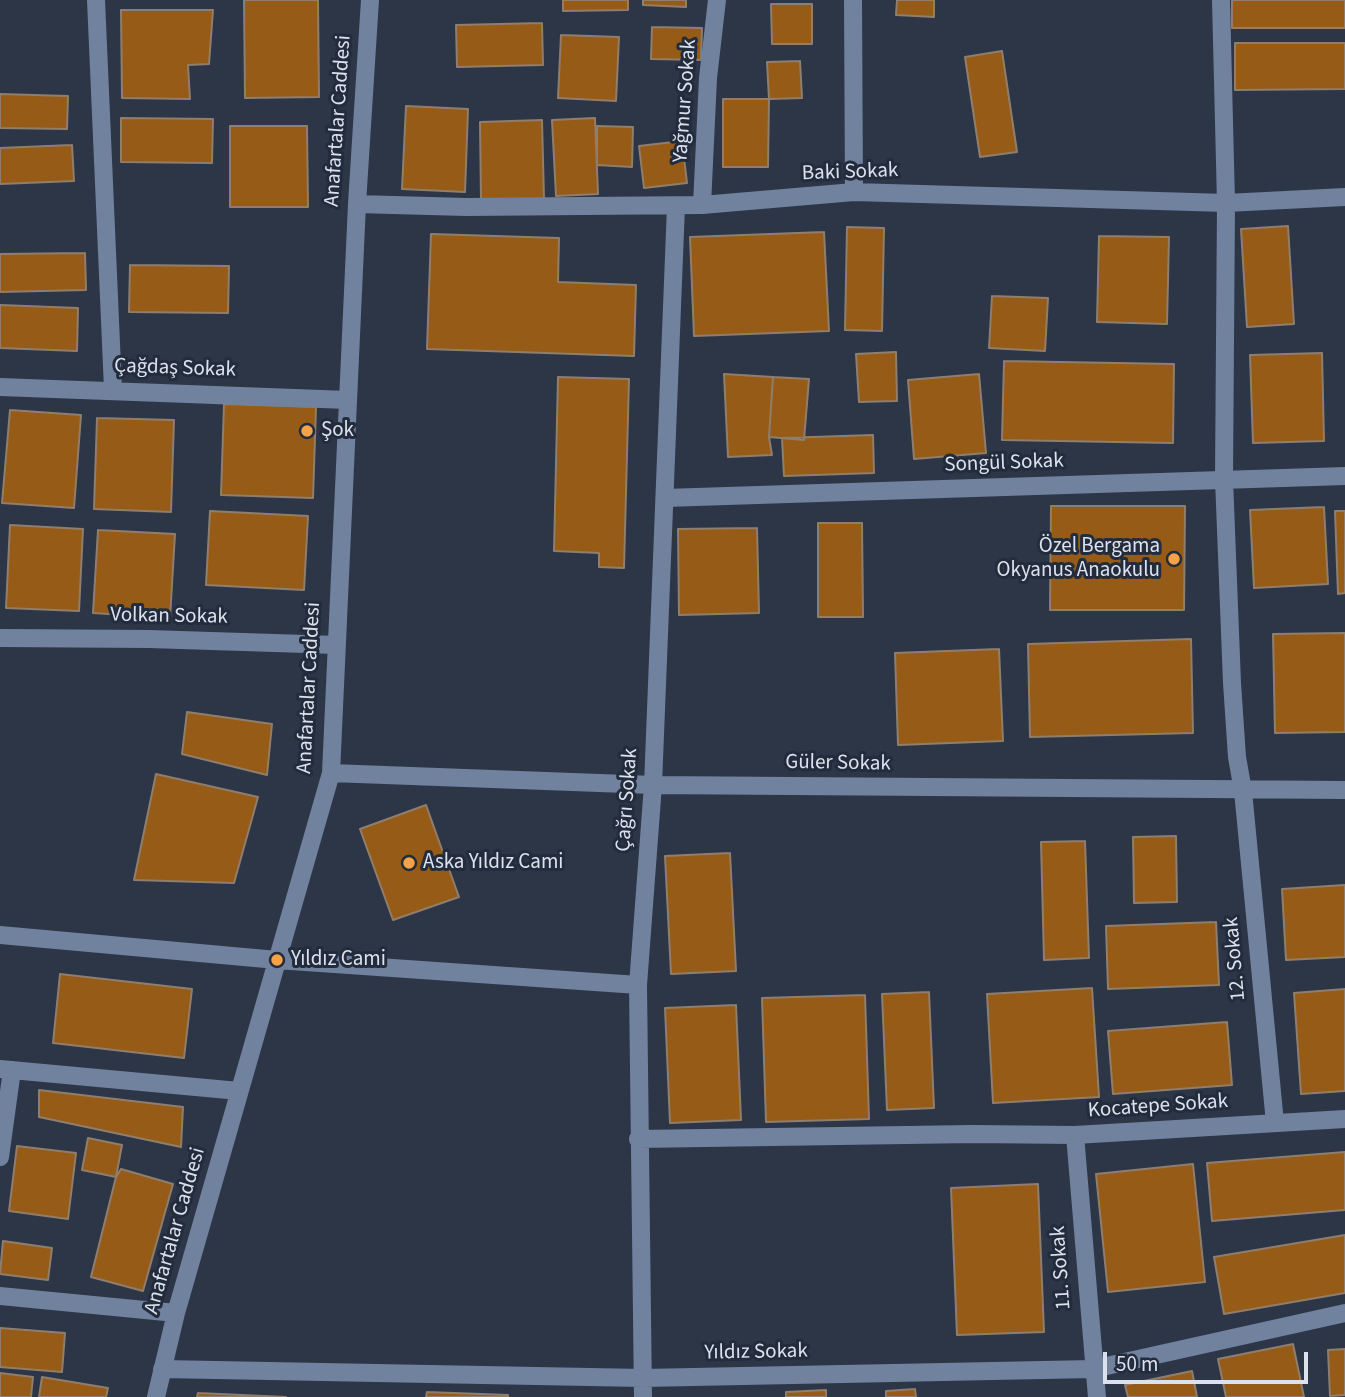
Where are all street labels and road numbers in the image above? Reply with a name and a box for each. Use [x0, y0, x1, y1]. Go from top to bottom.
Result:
street label: Anafartalar Caddesi [320, 34, 358, 208]
street label: Yağmur Sokak [669, 38, 703, 164]
street label: Baki Sokak [801, 159, 899, 187]
street label: Çağdaş Sokak [114, 354, 236, 384]
street label: Songül Sokak [944, 449, 1064, 479]
street label: Anafartalar Caddesi [293, 601, 327, 775]
street label: Volkan Sokak [110, 603, 228, 631]
street label: Çağrı Sokak [612, 747, 644, 853]
street label: Güler Sokak [785, 750, 891, 778]
street label: 12. Sokak [1220, 916, 1252, 1002]
street label: Kocatepe Sokak [1087, 1090, 1229, 1124]
street label: Anafartalar Caddesi [140, 1145, 212, 1317]
street label: 11. Sokak [1046, 1225, 1078, 1311]
street label: Yıldız Sokak [704, 1339, 808, 1367]

